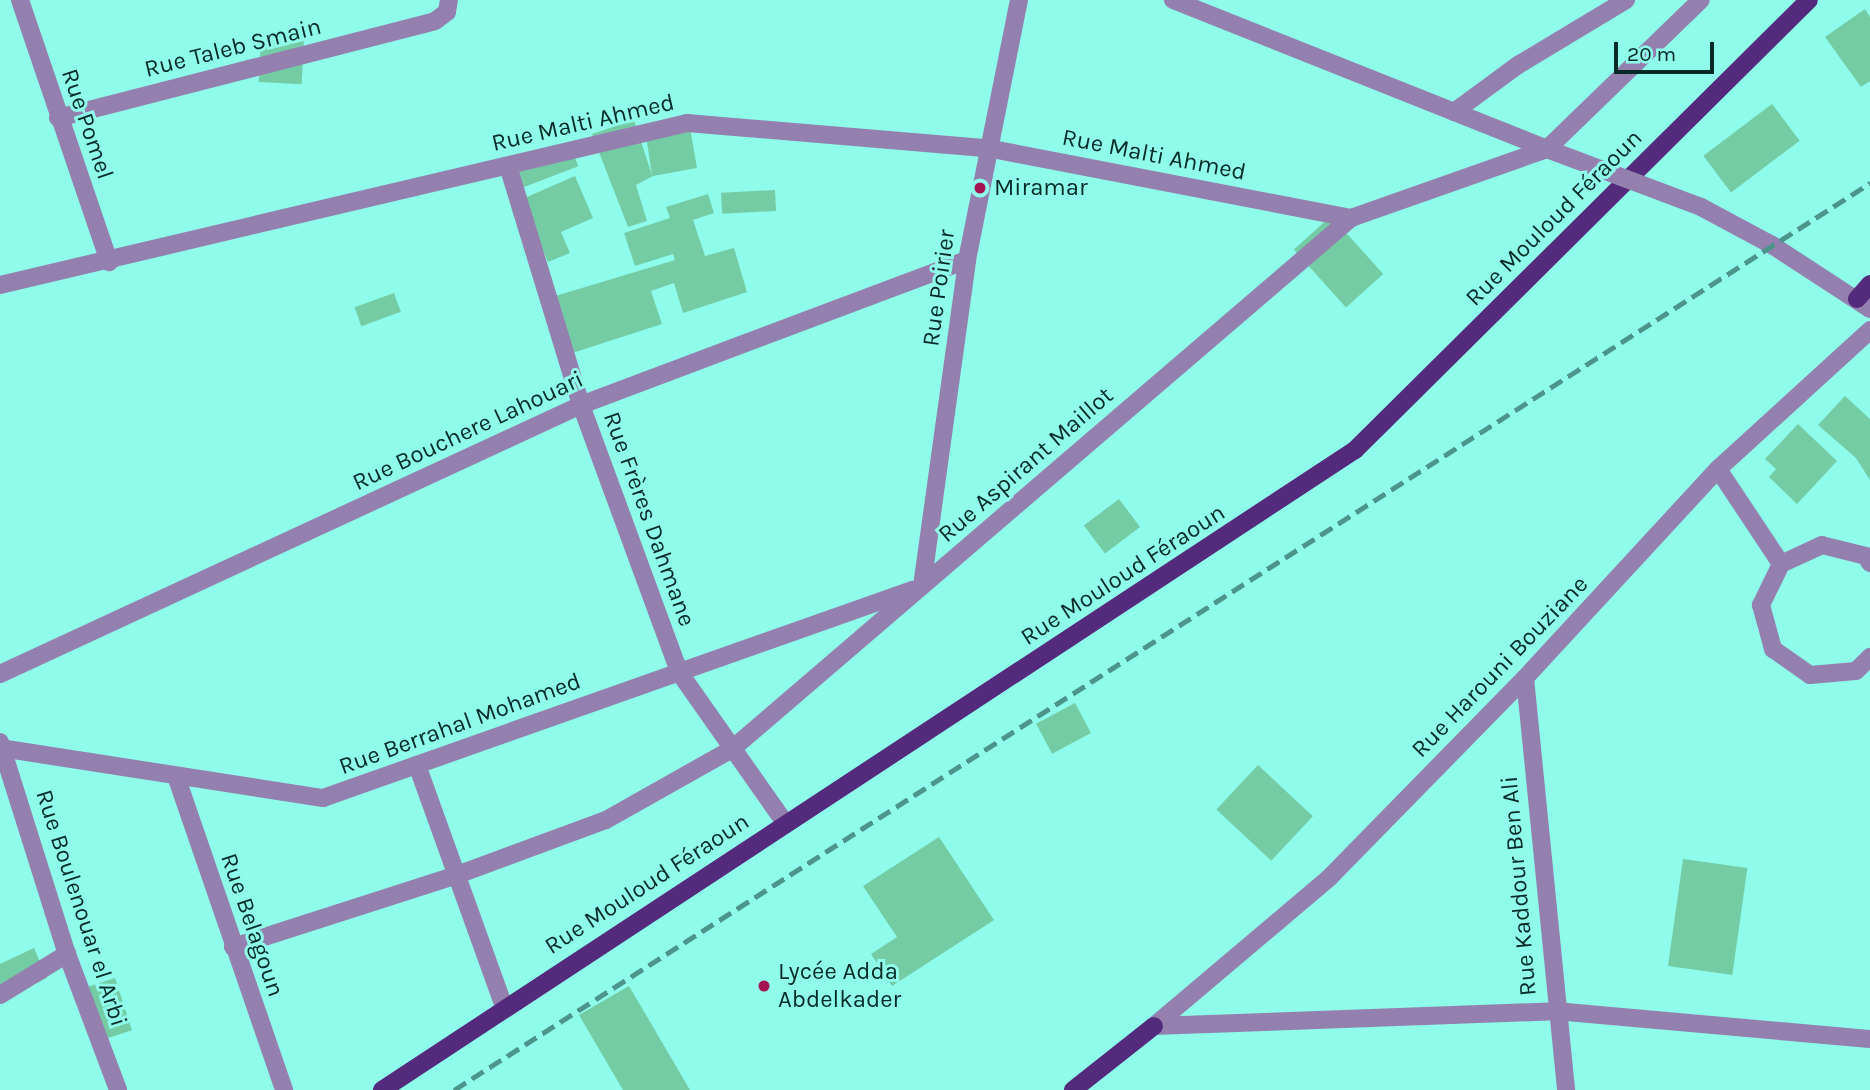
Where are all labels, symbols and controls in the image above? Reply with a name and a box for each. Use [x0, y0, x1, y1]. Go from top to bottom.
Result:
street label: Rue Taleb Smain [142, 12, 324, 84]
scale bar [1618, 28, 1718, 72]
text: 20 m [1627, 42, 1676, 66]
street label: Rue Pomel [55, 65, 119, 183]
street label: Rue Malti Ahmed [489, 88, 677, 158]
street label: Rue Malti Ahmed [1060, 123, 1248, 187]
street label: Rue Mouloud Féraoun [1460, 124, 1648, 312]
place label: Miramar [994, 174, 1088, 202]
marker: Miramar [972, 180, 988, 196]
street label: Rue Poirier [917, 228, 961, 348]
street label: Rue Bouchere Lahouari [348, 365, 588, 497]
street label: Rue Aspirant Maillot [933, 381, 1119, 549]
street label: Rue Frères Dahmane [597, 408, 701, 630]
street label: Rue Mouloud Féraoun [1015, 498, 1231, 652]
street label: Rue Harouni Bouziane [1406, 570, 1594, 764]
street label: Rue Berrahal Mohamed [335, 667, 585, 781]
street label: Rue Kaddour Ben Ali [1495, 775, 1543, 997]
street label: Rue Boulenouar el Arbi [29, 786, 133, 1030]
street label: Rue Mouloud Féraoun [539, 807, 755, 961]
street label: Rue Belagoun [214, 849, 290, 1001]
place label: Lycée Adda Abdelkader [778, 958, 901, 1014]
marker: Lycée Adda Abdelkader [756, 978, 772, 994]

